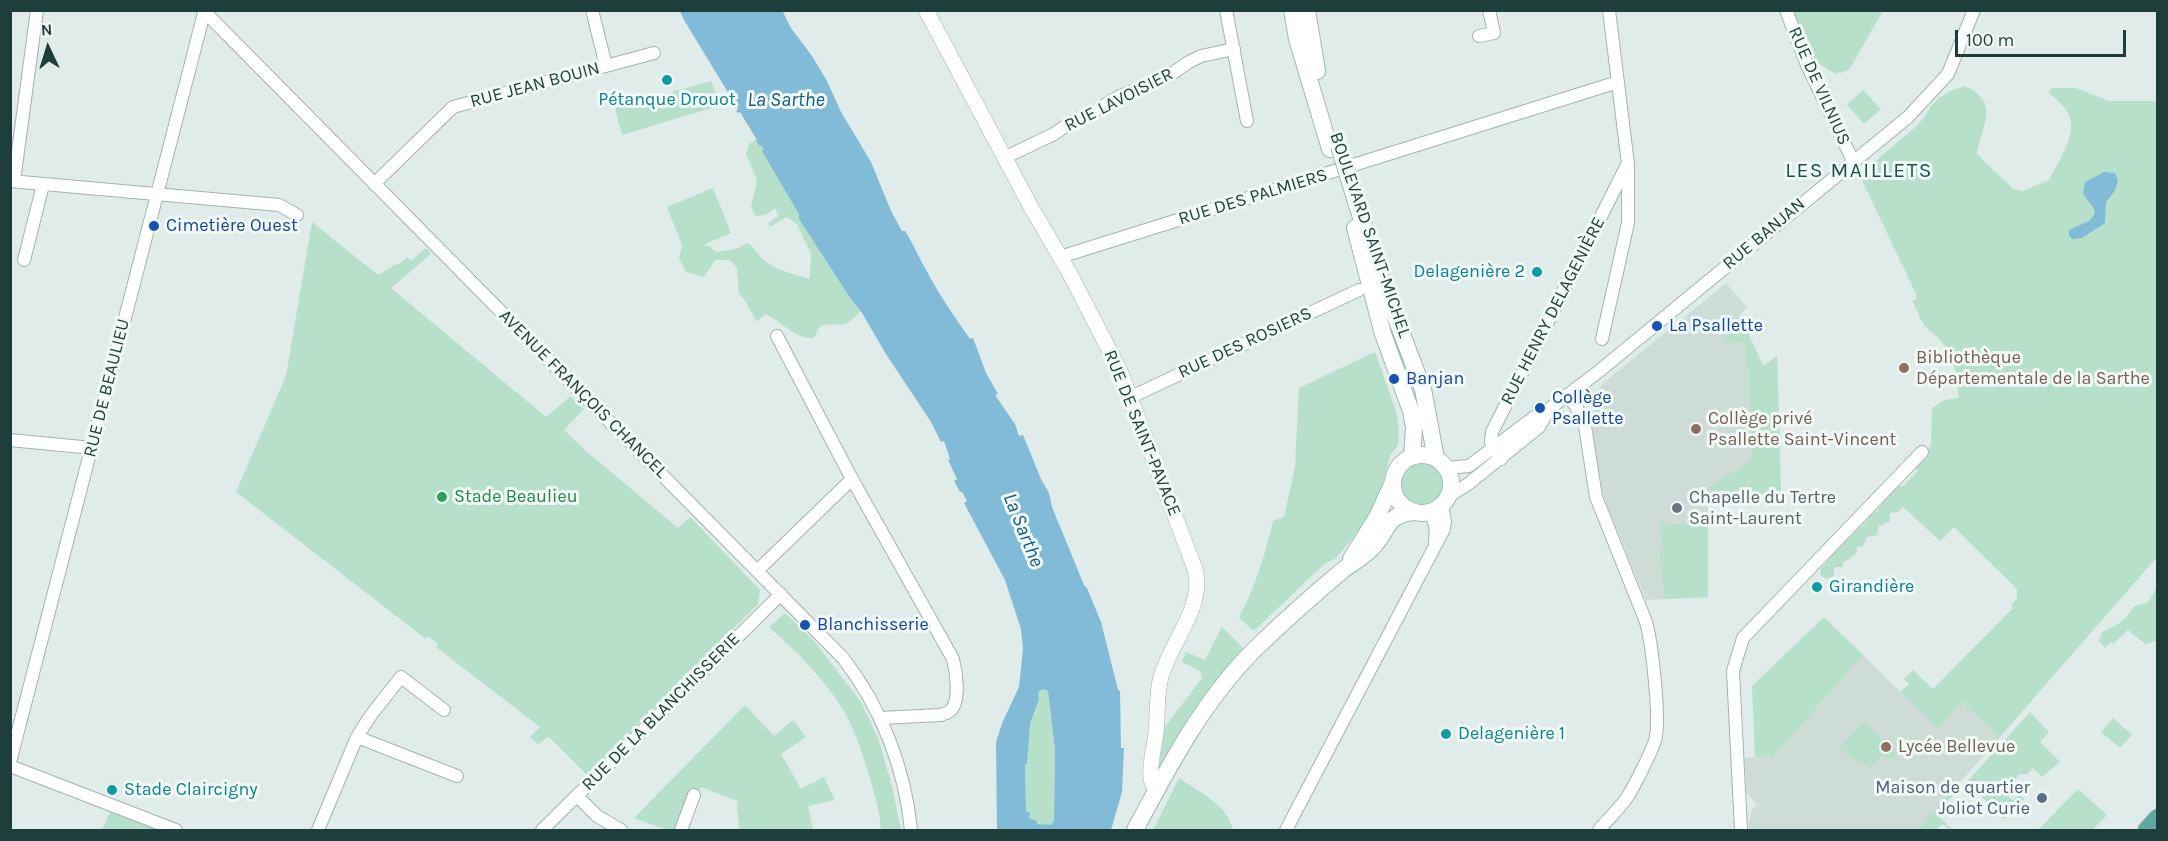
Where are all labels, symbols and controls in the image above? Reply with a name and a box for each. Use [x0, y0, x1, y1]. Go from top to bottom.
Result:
north arrow [18, 18, 78, 78]
scale bar [1958, 18, 2129, 56]
text: N [40, 20, 53, 39]
street label: RUE DE VILNIUS [1783, 24, 1855, 148]
text: 100 m [1966, 29, 2014, 51]
street label: RUE JEAN BOUIN [468, 57, 602, 113]
street label: RUE LAVOISIER [1061, 63, 1177, 137]
marker: Pétanque Drouot [660, 73, 674, 87]
water label: La Sarthe [747, 88, 825, 112]
place label: Pétanque Drouot [598, 89, 736, 111]
street label: BOULEVARD SAINT-MICHEL [1325, 129, 1415, 341]
district label: LES MAILLETS [1785, 158, 1933, 184]
street label: RUE DES PALMIERS [1176, 164, 1330, 230]
street label: RUE BANJAN [1718, 193, 1810, 275]
street label: RUE HENRY DELAGENIÈRE [1496, 213, 1610, 409]
place label: Cimetière Ouest [166, 215, 298, 237]
marker: Cimetière Ouest [147, 219, 161, 233]
place label: Delagenière 2 [1414, 261, 1525, 283]
marker: Delagenière 2 [1530, 265, 1544, 279]
street label: RUE DES ROSIERS [1175, 303, 1315, 383]
street label: AVENUE FRANÇOIS CHANCEL [494, 305, 672, 483]
place label: La Psallette [1669, 315, 1763, 337]
street label: RUE DE BEAULIEU [79, 316, 135, 460]
marker: La Psallette [1650, 319, 1664, 333]
street label: RUE DE SAINT-PAVACE [1099, 347, 1185, 519]
place label: Bibliothèque Départementale de la Sarthe [1916, 347, 2150, 389]
marker: Bibliothèque Départementale de la Sarthe [1897, 361, 1911, 375]
place label: Banjan [1406, 368, 1464, 390]
marker: Banjan [1387, 372, 1401, 386]
place label: Collège Psallette [1552, 387, 1623, 430]
marker: Collège Psallette [1533, 401, 1547, 415]
place label: Collège privé Psallette Saint-Vincent [1708, 408, 1896, 450]
marker: Collège privé Psallette Saint-Vincent [1689, 422, 1703, 436]
place label: Stade Beaulieu [454, 486, 578, 508]
place label: Chapelle du Tertre Saint-Laurent [1689, 487, 1836, 530]
marker: Stade Beaulieu [435, 490, 449, 504]
water label: La Sarthe [997, 490, 1049, 570]
marker: Chapelle du Tertre Saint-Laurent [1670, 501, 1684, 515]
place label: Girandière [1829, 576, 1914, 598]
marker: Girandière [1810, 580, 1824, 594]
place label: Blanchisserie [817, 614, 929, 636]
marker: Blanchisserie [798, 618, 812, 632]
street label: RUE DE LA BLANCHISSERIE [577, 628, 745, 796]
place label: Delagenière 1 [1458, 723, 1565, 745]
marker: Delagenière 1 [1439, 727, 1453, 741]
place label: Lycée Bellevue [1898, 736, 2015, 758]
marker: Lycée Bellevue [1879, 740, 1893, 754]
place label: Maison de quartier Joliot Curie [1875, 777, 2030, 820]
place label: Stade Claircigny [124, 779, 258, 801]
marker: Stade Claircigny [105, 783, 119, 797]
marker: Maison de quartier Joliot Curie [2035, 791, 2049, 805]

